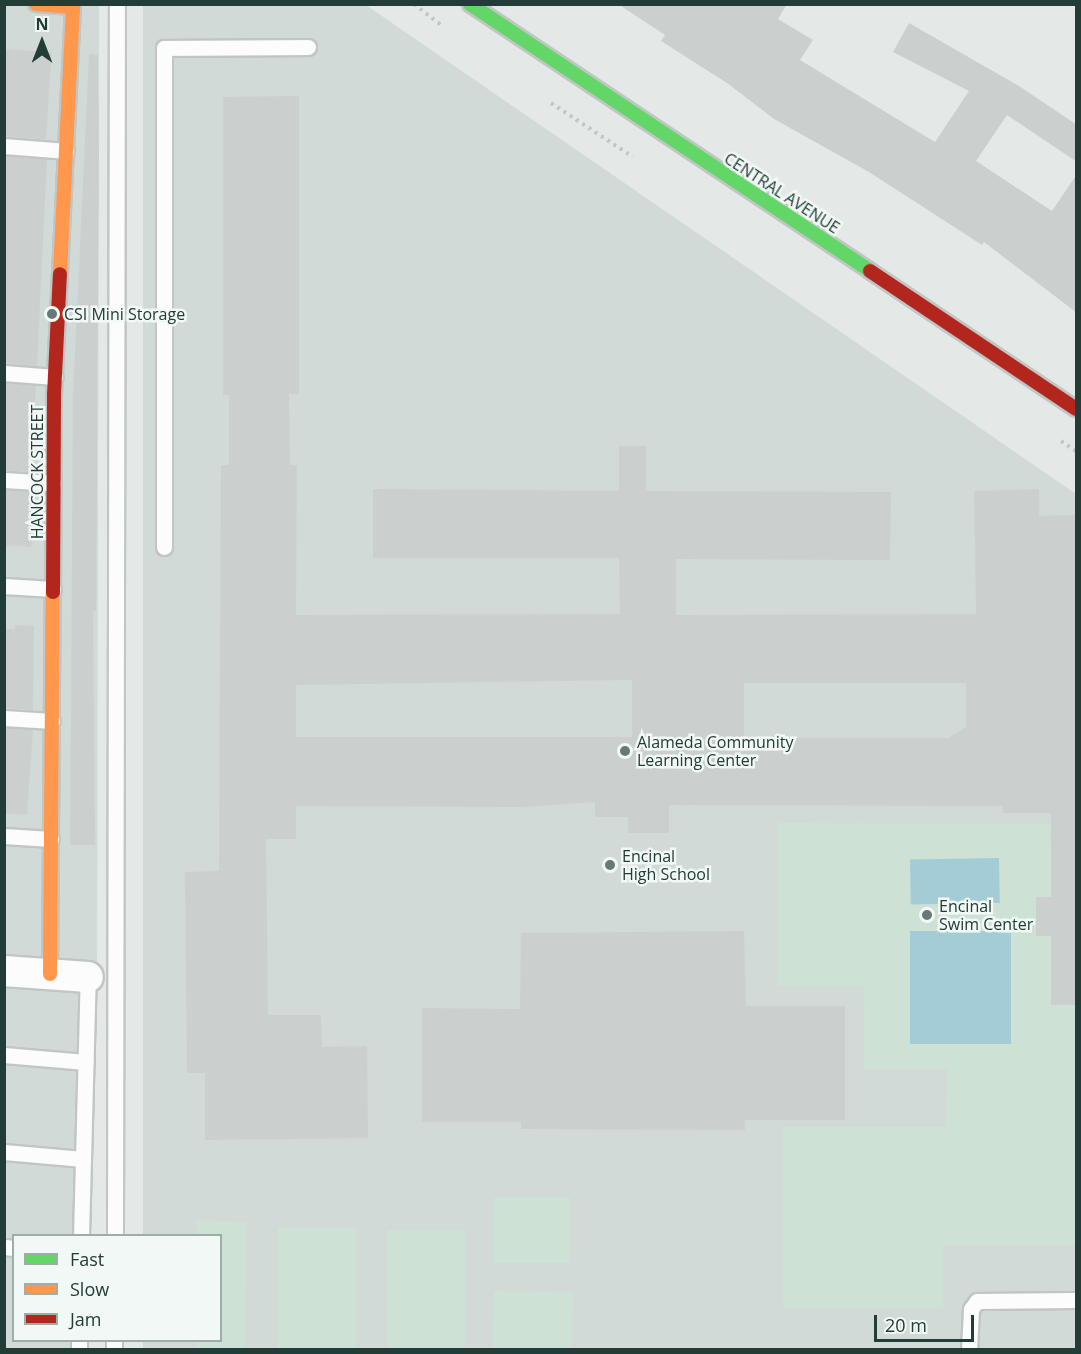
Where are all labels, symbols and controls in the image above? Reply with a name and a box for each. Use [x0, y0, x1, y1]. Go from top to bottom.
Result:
north arrow [12, 12, 72, 72]
text: N [35, 13, 49, 35]
street label: CENTRAL AVENUE [721, 149, 843, 237]
place label: CSI Mini Storage [64, 304, 185, 324]
marker: CSI Mini Storage [45, 307, 59, 321]
street label: HANCOCK STREET [27, 405, 47, 539]
place label: Alameda Community Learning Center [637, 732, 793, 770]
marker: Alameda Community Learning Center [618, 744, 632, 758]
place label: Encinal High School [622, 846, 710, 884]
marker: Encinal High School [603, 858, 617, 872]
place label: Encinal Swim Center [939, 896, 1033, 934]
marker: Encinal Swim Center [920, 908, 934, 922]
legend [12, 1234, 222, 1342]
text: Fast [70, 1247, 104, 1271]
text: Slow [70, 1277, 109, 1301]
scale bar [877, 1303, 978, 1341]
text: Jam [70, 1307, 102, 1331]
text: 20 m [885, 1313, 927, 1337]

